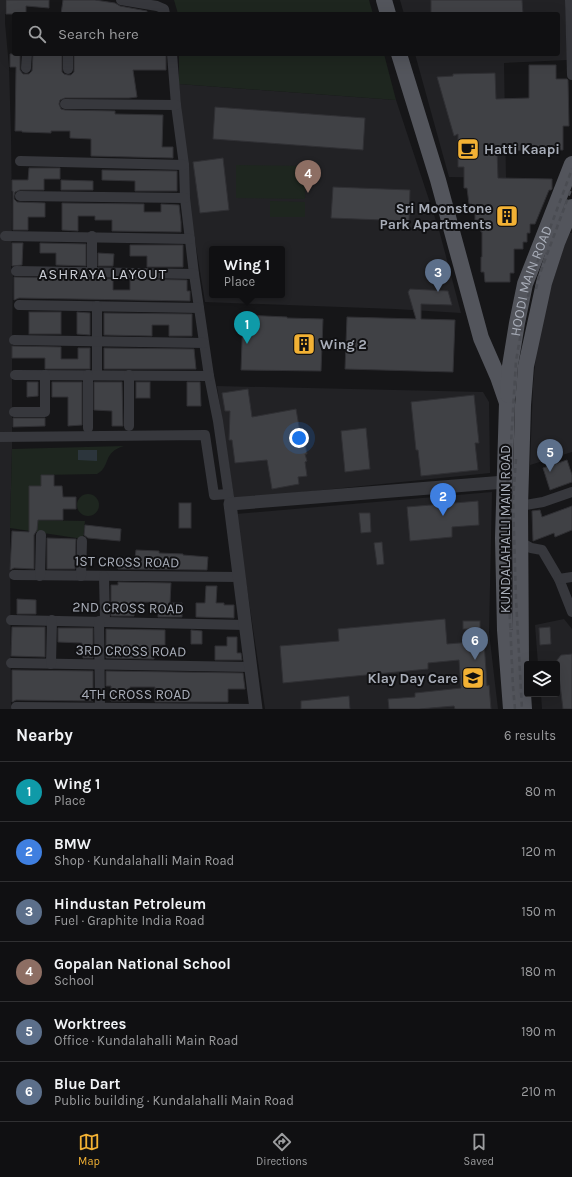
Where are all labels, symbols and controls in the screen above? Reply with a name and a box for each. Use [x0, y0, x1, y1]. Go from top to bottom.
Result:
search box [12, 12, 560, 56]
icon: search [26, 23, 48, 45]
text: Search here [58, 25, 139, 43]
cafe icon: Hatti Kaapi [455, 136, 481, 162]
place label: Hatti Kaapi [484, 141, 560, 158]
pin: 4 [295, 160, 321, 193]
place label: Sri Moonstone Park Apartments [380, 200, 492, 233]
building icon: Sri Moonstone Park Apartments [494, 203, 520, 229]
street label: HOODI MAIN ROAD [506, 223, 556, 338]
popup [209, 246, 285, 298]
text: Wing 1 [224, 256, 270, 274]
pin: 3 [425, 259, 451, 292]
district label: ASHRAYA LAYOUT [39, 265, 167, 283]
text: Place [224, 274, 255, 289]
pin: 1 [234, 311, 260, 344]
building icon: Wing 2 [291, 331, 317, 357]
place label: Wing 2 [320, 336, 367, 353]
your location [289, 428, 309, 448]
pin: 5 [537, 439, 563, 472]
street label: KUNDALAHALLI MAIN ROAD [497, 445, 514, 613]
pin: 2 [430, 483, 456, 516]
street label: 1ST CROSS ROAD [74, 553, 180, 571]
street label: 2ND CROSS ROAD [72, 599, 184, 617]
pin: 6 [462, 627, 488, 660]
street label: 3RD CROSS ROAD [75, 642, 187, 660]
map controls [524, 661, 560, 697]
button: layers [524, 661, 560, 697]
school or university icon: Klay Day Care [460, 665, 486, 691]
place label: Klay Day Care [367, 670, 458, 687]
street label: 4TH CROSS ROAD [82, 686, 190, 703]
text: Nearby [16, 725, 73, 745]
text: 6 results [504, 728, 556, 743]
text: Wing 1 [54, 775, 100, 793]
text: 1 [27, 784, 31, 799]
text: 80 m [525, 784, 556, 799]
text: Place [54, 793, 85, 808]
text: BMW [54, 835, 91, 853]
text: 2 [25, 844, 33, 859]
text: 120 m [521, 844, 556, 859]
text: Shop · Kundalahalli Main Road [54, 853, 234, 868]
text: Hindustan Petroleum [54, 895, 206, 913]
text: 3 [25, 904, 33, 919]
text: 150 m [521, 904, 556, 919]
text: Fuel · Graphite India Road [54, 913, 205, 928]
text: Gopalan National School [54, 955, 231, 973]
text: 4 [25, 964, 33, 979]
text: 180 m [521, 964, 556, 979]
text: School [54, 973, 94, 988]
text: Worktrees [54, 1015, 126, 1033]
text: 5 [25, 1024, 33, 1039]
text: 190 m [521, 1024, 556, 1039]
text: Office · Kundalahalli Main Road [54, 1033, 238, 1048]
text: Blue Dart [54, 1075, 120, 1093]
text: 6 [25, 1084, 33, 1099]
text: 210 m [521, 1084, 556, 1099]
text: Public building · Kundalahalli Main Road [54, 1093, 294, 1108]
tab: Map [78, 1131, 100, 1168]
tab: Directions [256, 1131, 308, 1168]
tab: Saved [464, 1131, 494, 1168]

